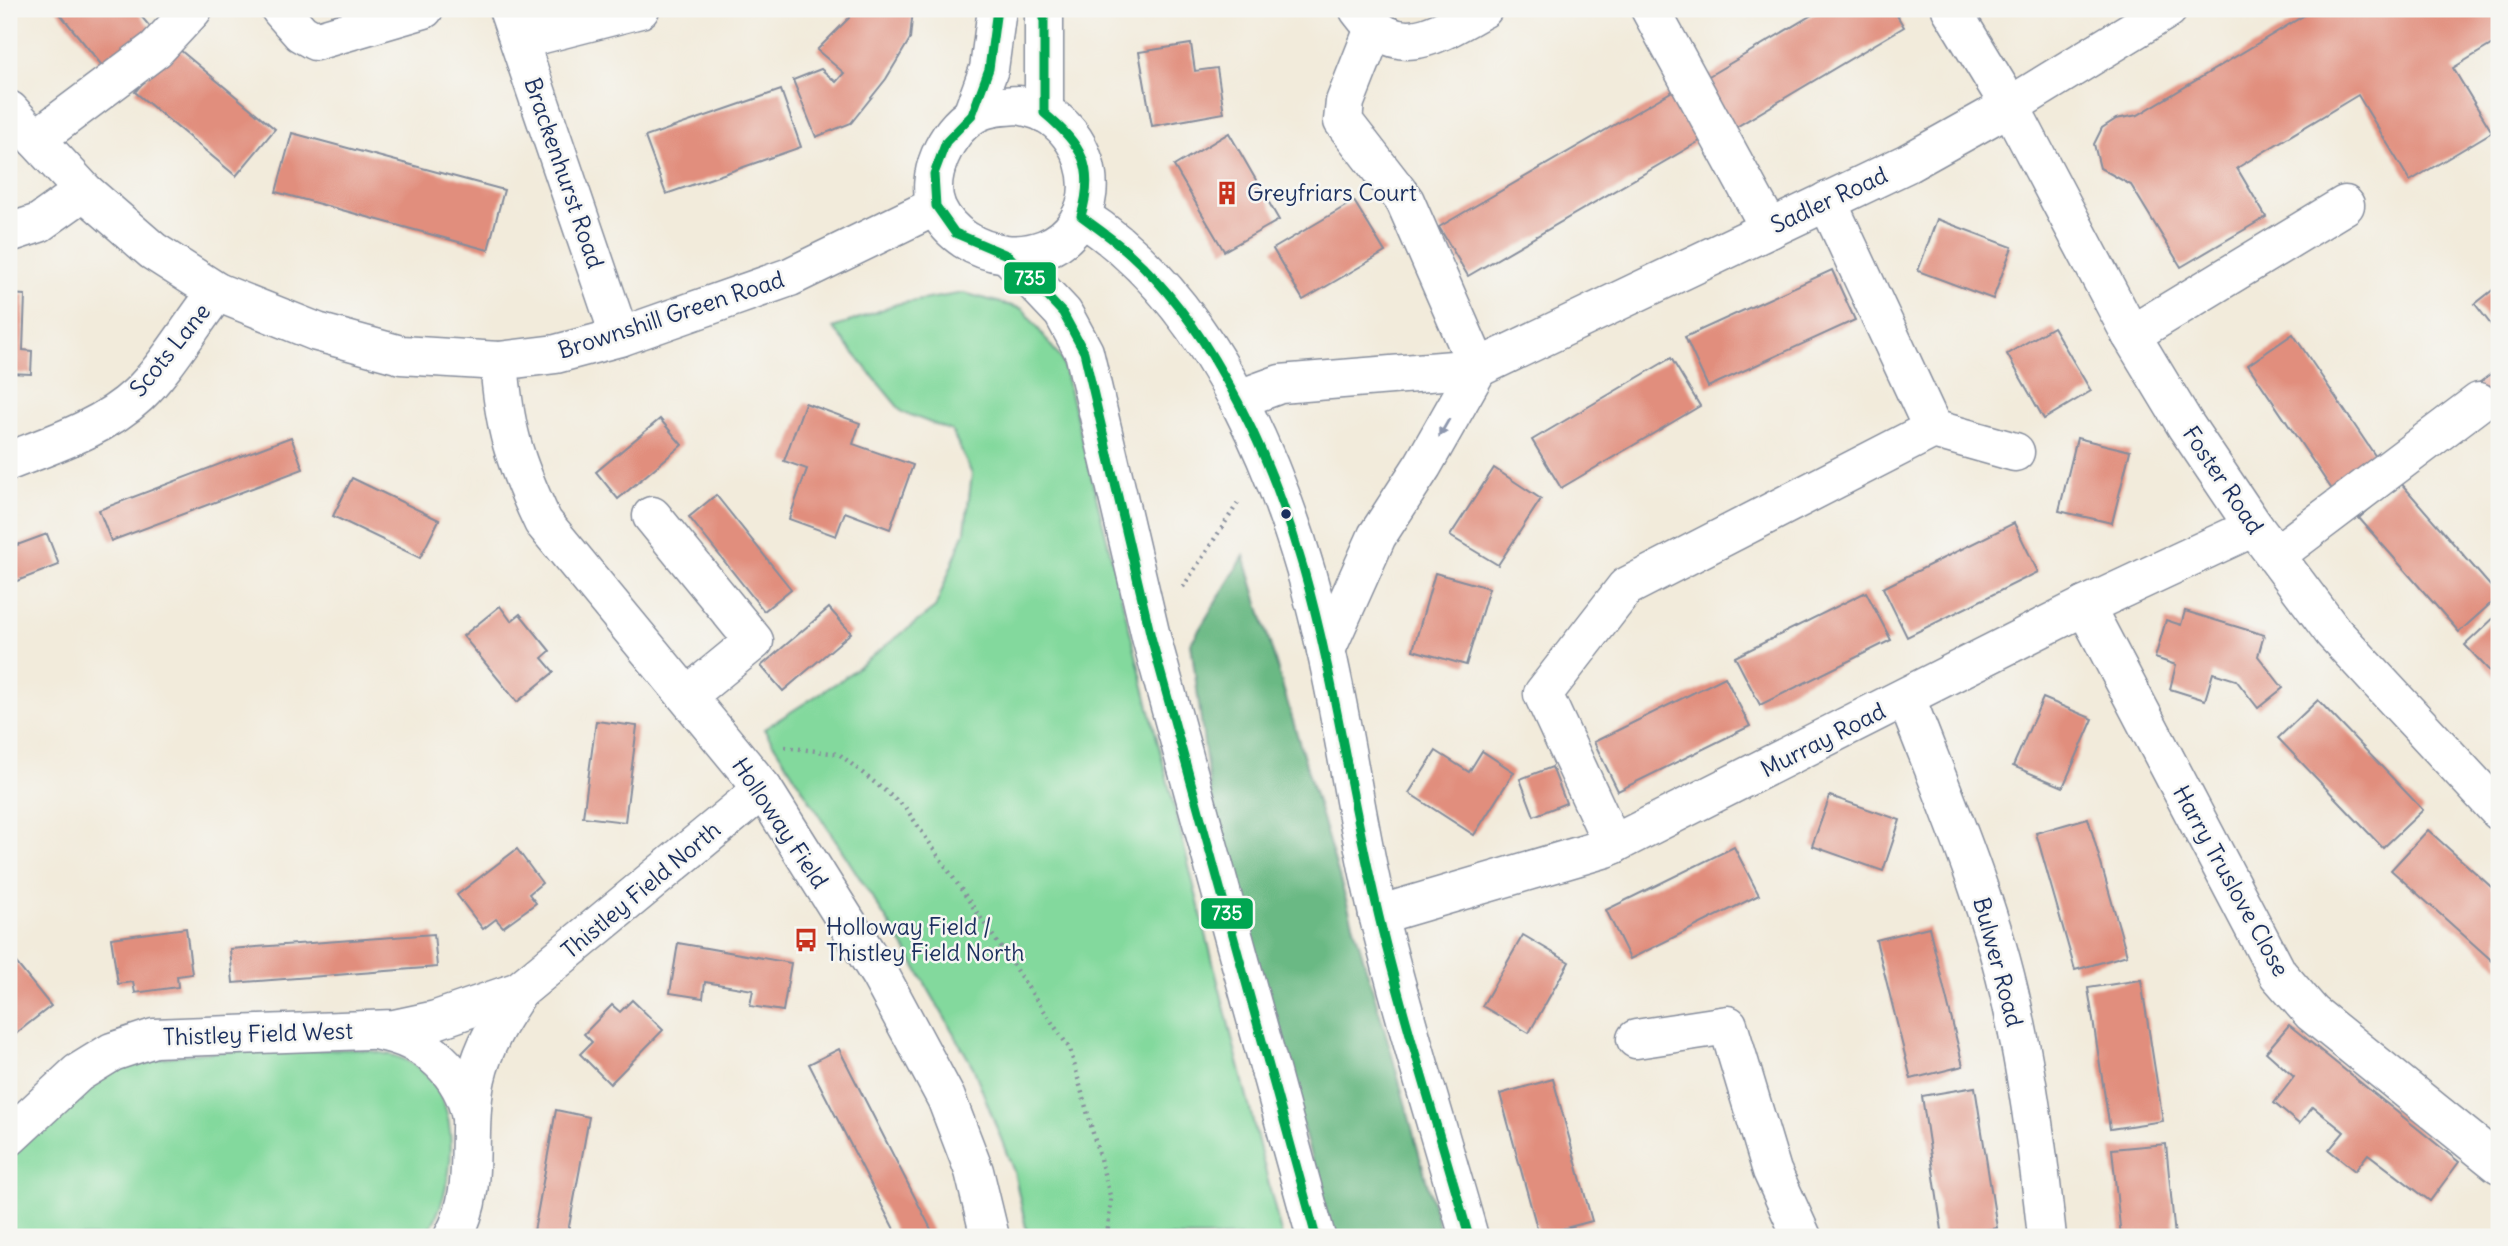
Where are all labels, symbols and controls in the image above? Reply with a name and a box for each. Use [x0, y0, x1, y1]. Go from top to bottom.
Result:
street label: Brackenhurst Road [518, 74, 611, 272]
street label: Sadler Road [1766, 160, 1892, 239]
place label: Greyfriars Court [1247, 178, 1417, 207]
building icon: Greyfriars Court [1213, 179, 1241, 207]
line badge: 735 [1003, 261, 1057, 295]
street label: Brownshill Green Road [554, 264, 788, 365]
text: 735 [1014, 266, 1046, 290]
street label: Scots Lane [123, 297, 216, 402]
one-way arrow [1438, 418, 1450, 437]
street label: Foster Road [2177, 420, 2270, 539]
unlabelled marker [1279, 507, 1293, 521]
street label: Murray Road [1756, 696, 1890, 783]
street label: Holloway Field [726, 752, 835, 894]
street label: Harry Truslove Close [2167, 780, 2296, 981]
street label: Thistley Field North [555, 815, 726, 965]
street label: Bulwer Road [1967, 894, 2030, 1030]
line badge: 735 [1200, 897, 1254, 930]
text: 735 [1211, 901, 1243, 925]
place label: Holloway Field / Thistley Field North [826, 912, 1025, 967]
bus stop icon: Holloway Field / Thistley Field North [792, 926, 820, 954]
street label: Thistley Field West [162, 1016, 354, 1051]

